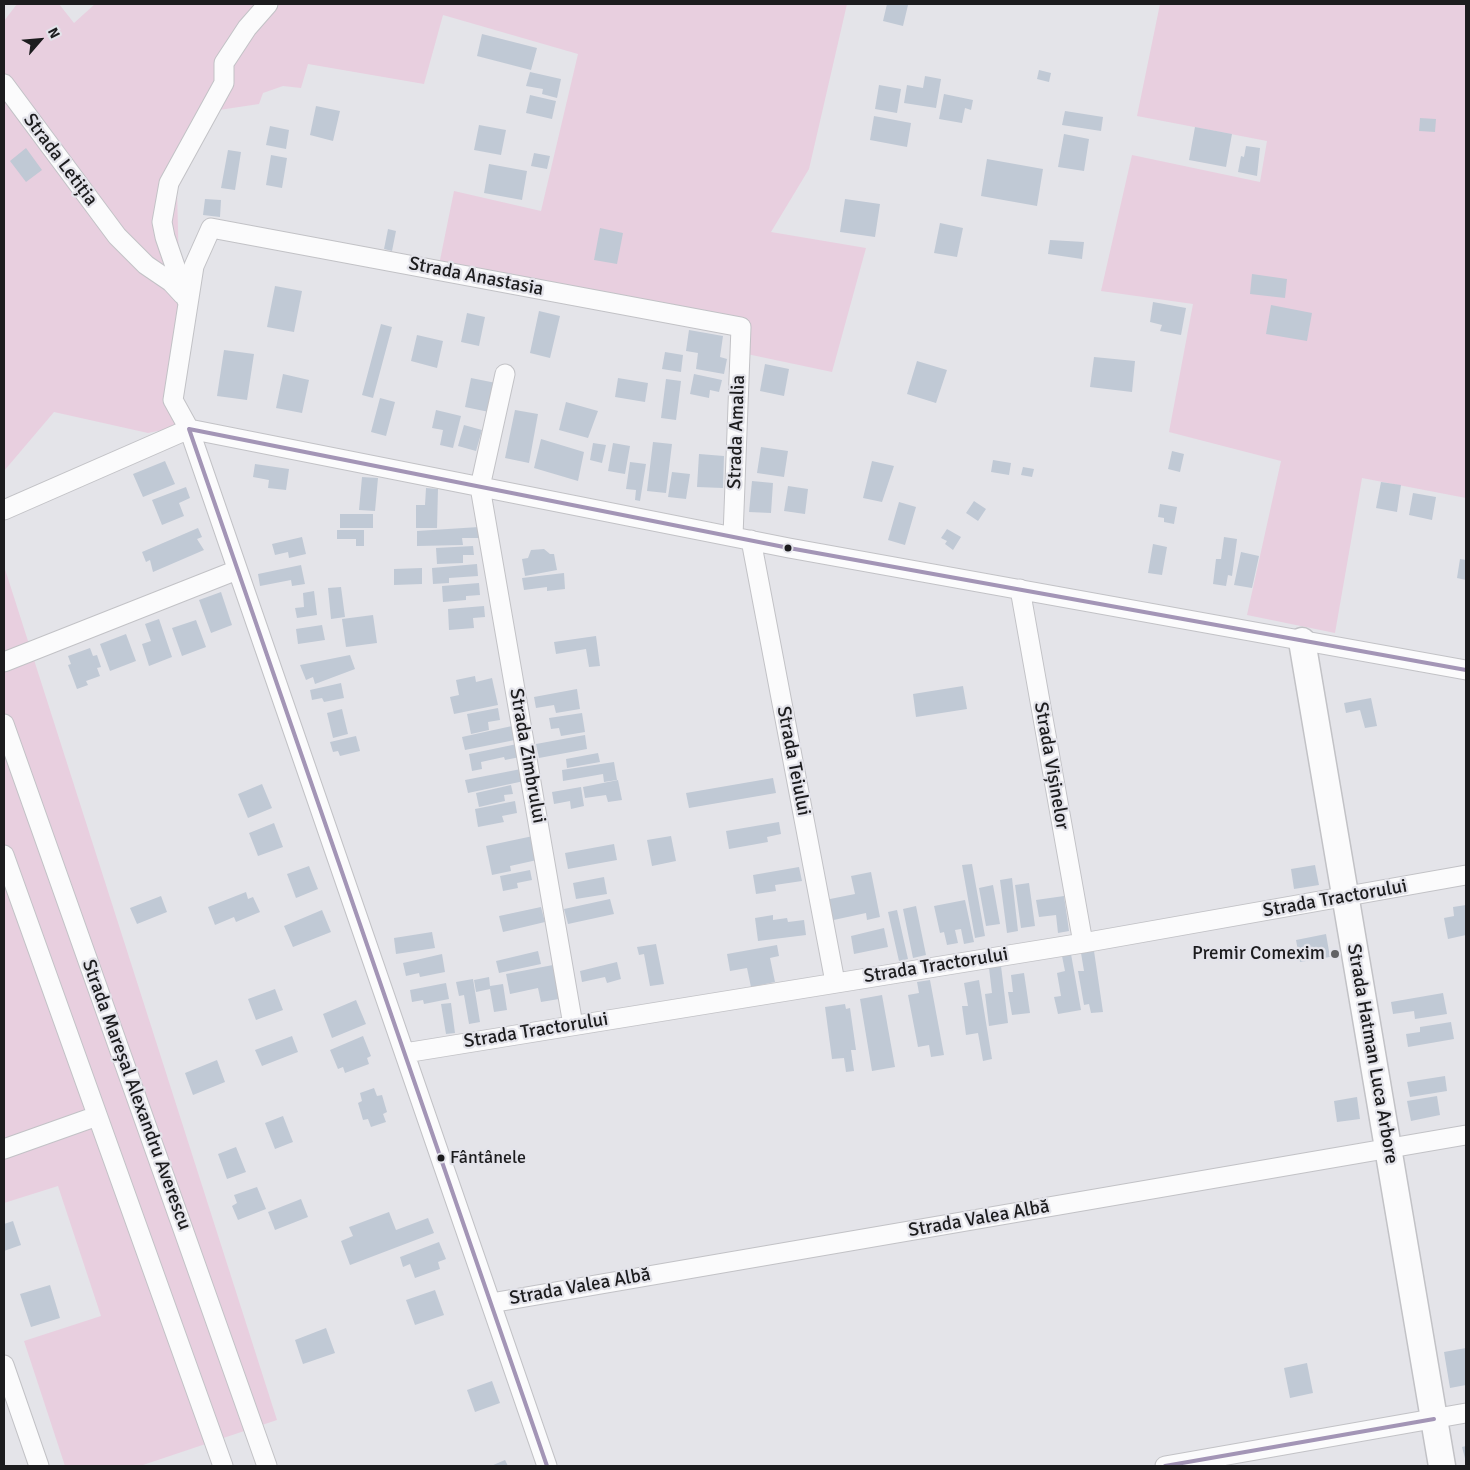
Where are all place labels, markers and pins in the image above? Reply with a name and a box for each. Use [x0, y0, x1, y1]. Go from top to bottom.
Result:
unlabelled marker [783, 543, 793, 553]
place label: Premir Comexim [1192, 943, 1325, 965]
marker: Premir Comexim [1329, 948, 1341, 960]
place label: Fântânele [450, 1147, 526, 1169]
marker: Fântânele [436, 1153, 446, 1163]

